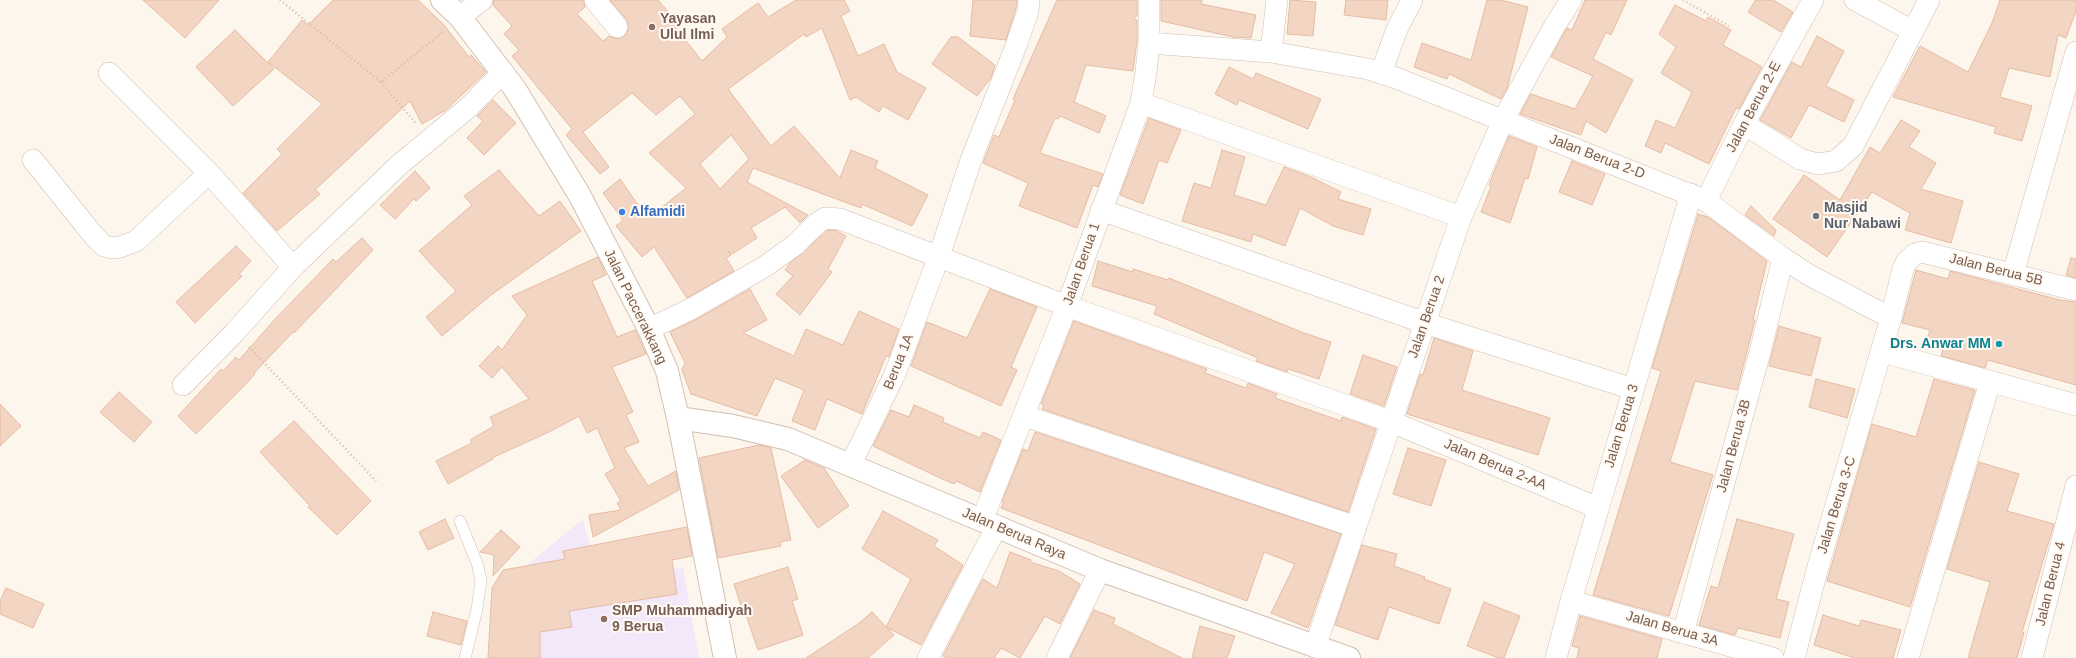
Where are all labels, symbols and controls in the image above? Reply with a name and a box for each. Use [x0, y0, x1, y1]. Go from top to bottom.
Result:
place label: Yayasan Ulul Ilmi [660, 11, 716, 44]
marker: Yayasan Ulul Ilmi [647, 22, 657, 32]
street label: Jalan Berua 2-E [1723, 59, 1785, 155]
street label: Jalan Berua 2-D [1547, 131, 1647, 183]
place label: Masjid Nur Nabawi [1824, 200, 1901, 232]
place label: Alfamidi [630, 204, 685, 220]
marker: Alfamidi [617, 207, 627, 217]
marker: Masjid Nur Nabawi [1811, 211, 1821, 221]
street label: Jalan Berua 1 [1060, 220, 1104, 308]
street label: Jalan Paccerakkang [600, 247, 670, 367]
street label: Jalan Berua 5B [1948, 250, 2044, 290]
street label: Jalan Berua 2 [1405, 273, 1449, 361]
street label: Berua 1A [880, 332, 918, 392]
place label: Drs. Anwar MM [1890, 336, 1991, 352]
marker: Drs. Anwar MM [1994, 339, 2004, 349]
street label: Jalan Berua 3 [1601, 382, 1643, 470]
street label: Jalan Berua 3B [1713, 398, 1755, 494]
street label: Jalan Berua 2-AA [1441, 436, 1549, 494]
street label: Jalan Berua 3-C [1814, 454, 1860, 556]
street label: Jalan Berua Raya [959, 505, 1069, 563]
street label: Jalan Berua 4 [2032, 540, 2070, 628]
place label: SMP Muhammadiyah 9 Berua [612, 603, 752, 636]
street label: Jalan Berua 3A [1624, 608, 1720, 650]
marker: SMP Muhammadiyah 9 Berua [599, 614, 609, 624]

